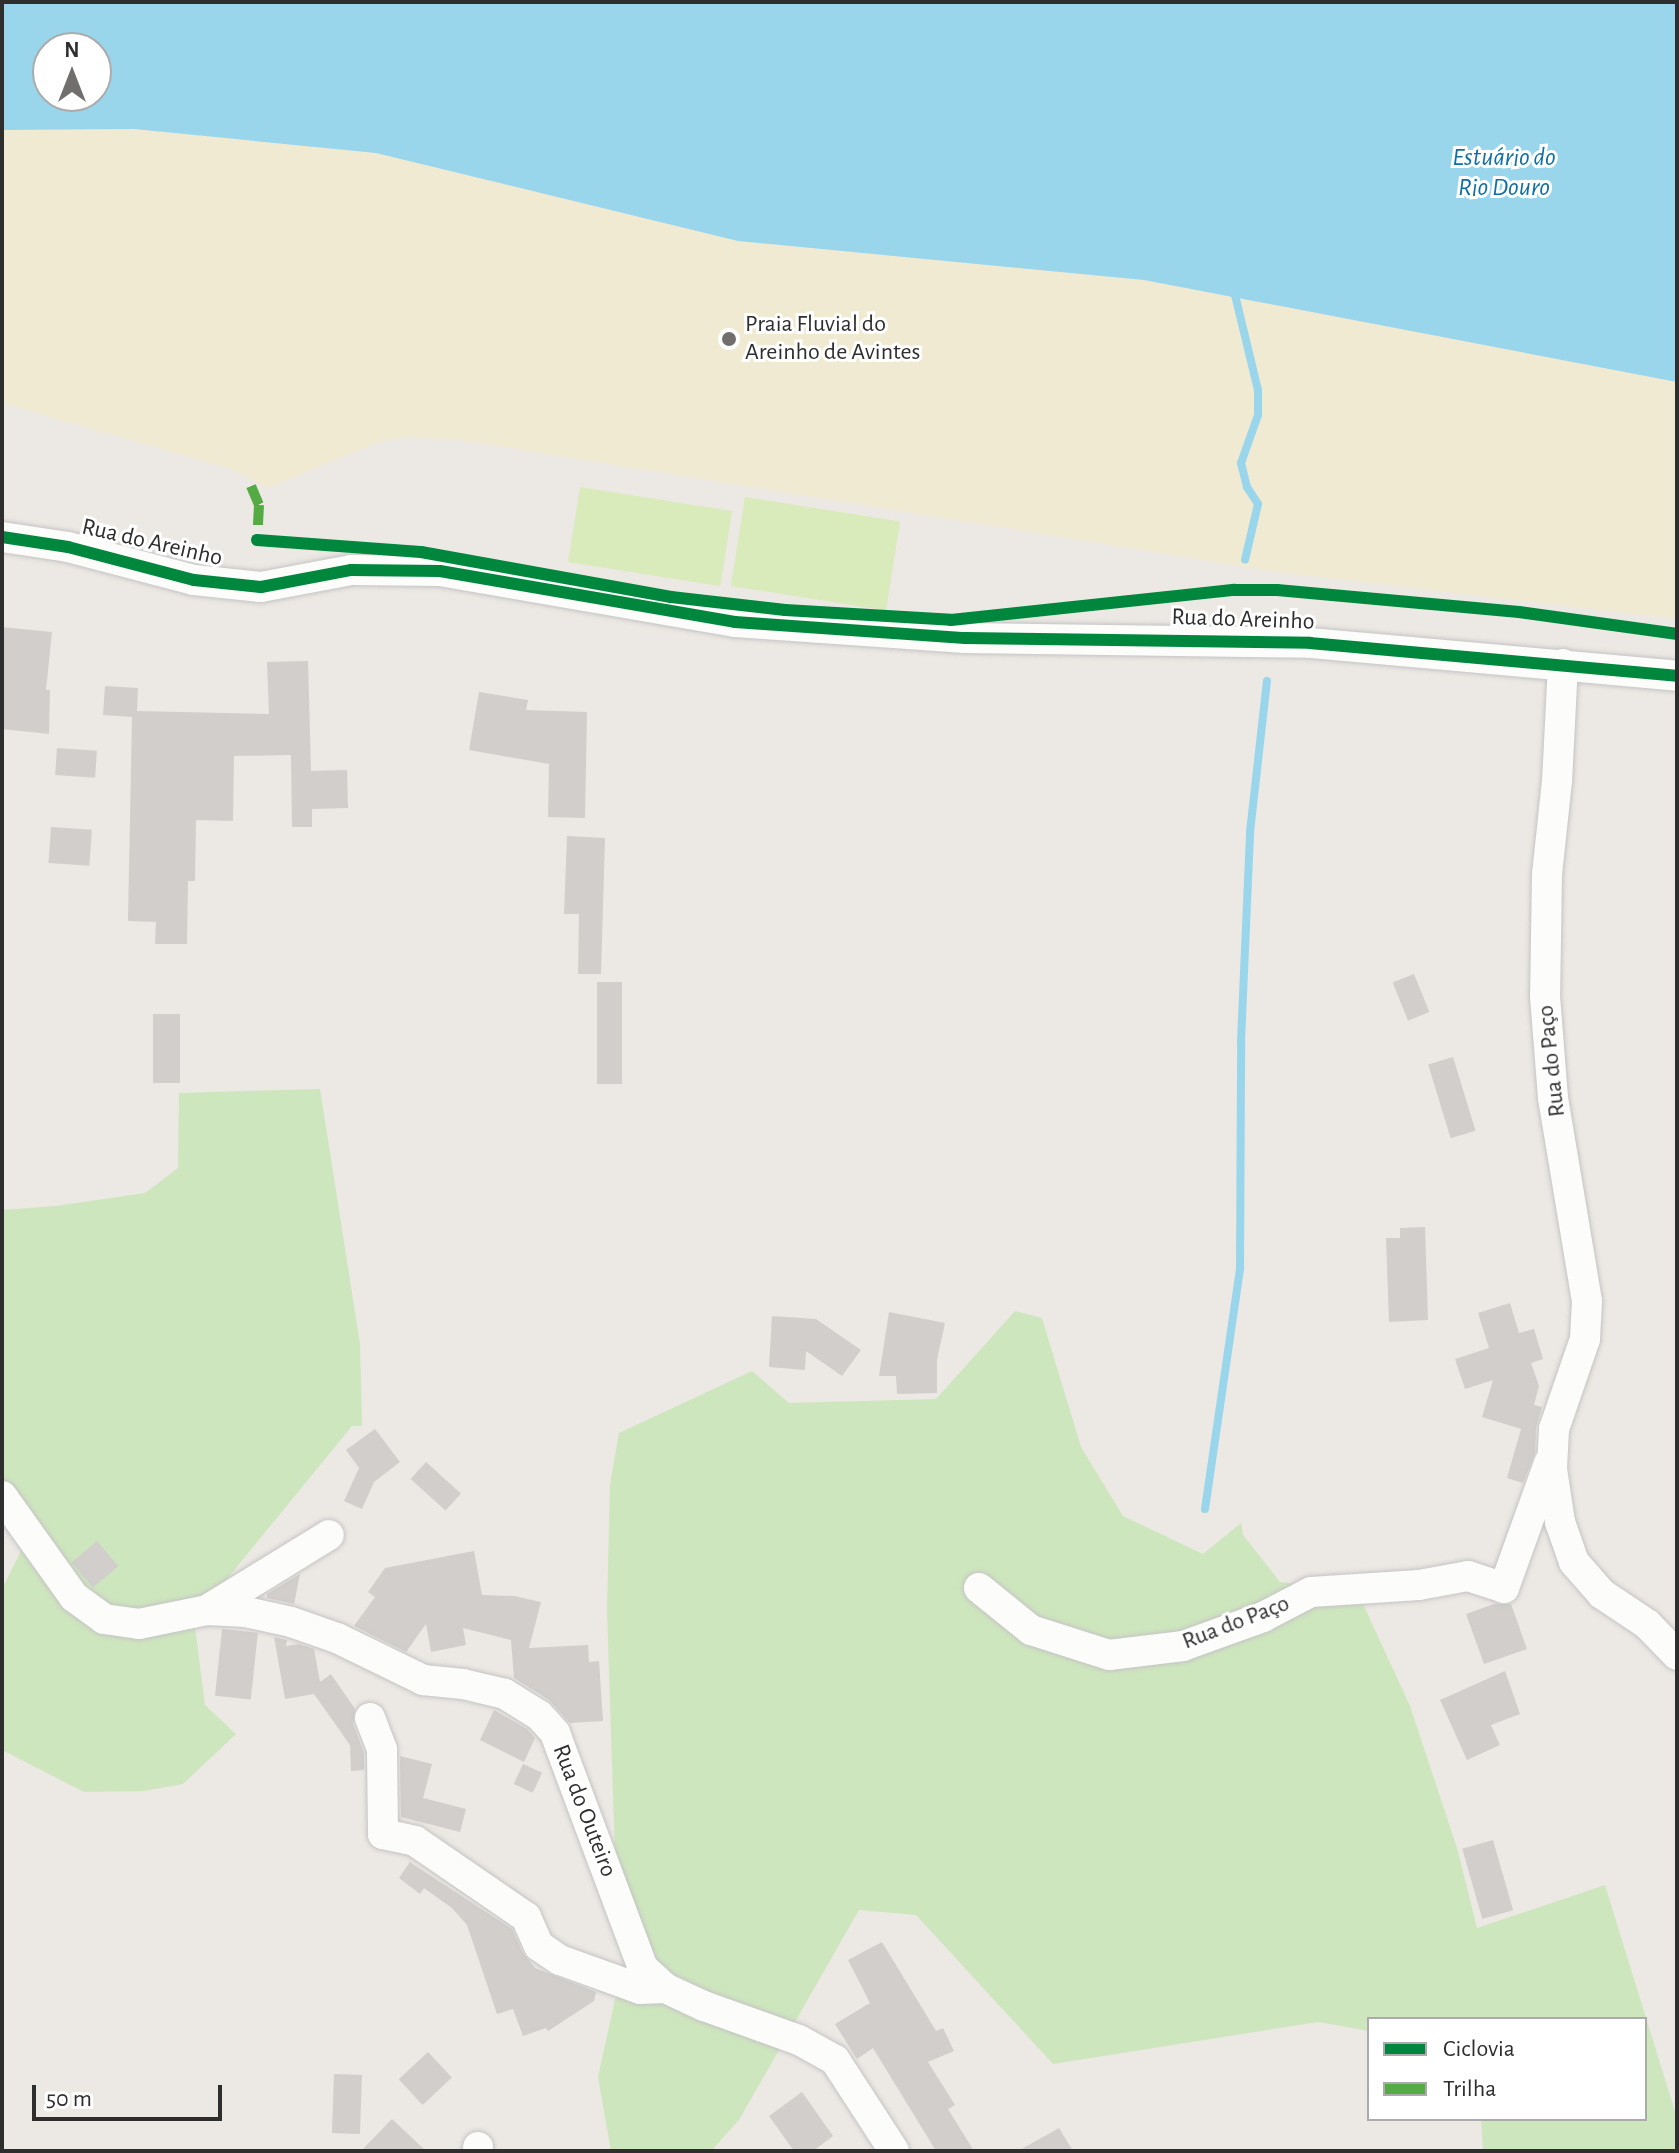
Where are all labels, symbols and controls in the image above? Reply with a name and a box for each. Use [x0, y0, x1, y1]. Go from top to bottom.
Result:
north arrow [32, 32, 112, 112]
text: N [64, 39, 80, 61]
water label: Estuário do Rio Douro [1452, 142, 1556, 204]
place label: Praia Fluvial do Areinho de Avintes [745, 311, 920, 367]
marker: Praia Fluvial do Areinho de Avintes [720, 330, 738, 348]
street label: Rua do Areinho [79, 513, 225, 573]
street label: Rua do Areinho [1171, 603, 1315, 637]
street label: Rua do Paço [1532, 1004, 1572, 1118]
street label: Rua do Paço [1178, 1589, 1294, 1657]
street label: Rua do Outeiro [546, 1741, 622, 1881]
legend [1367, 2017, 1647, 2121]
text: Ciclovia [1443, 2037, 1515, 2061]
scale bar [36, 2069, 226, 2119]
text: Trilha [1443, 2077, 1496, 2101]
text: 50 m [46, 2087, 92, 2111]

